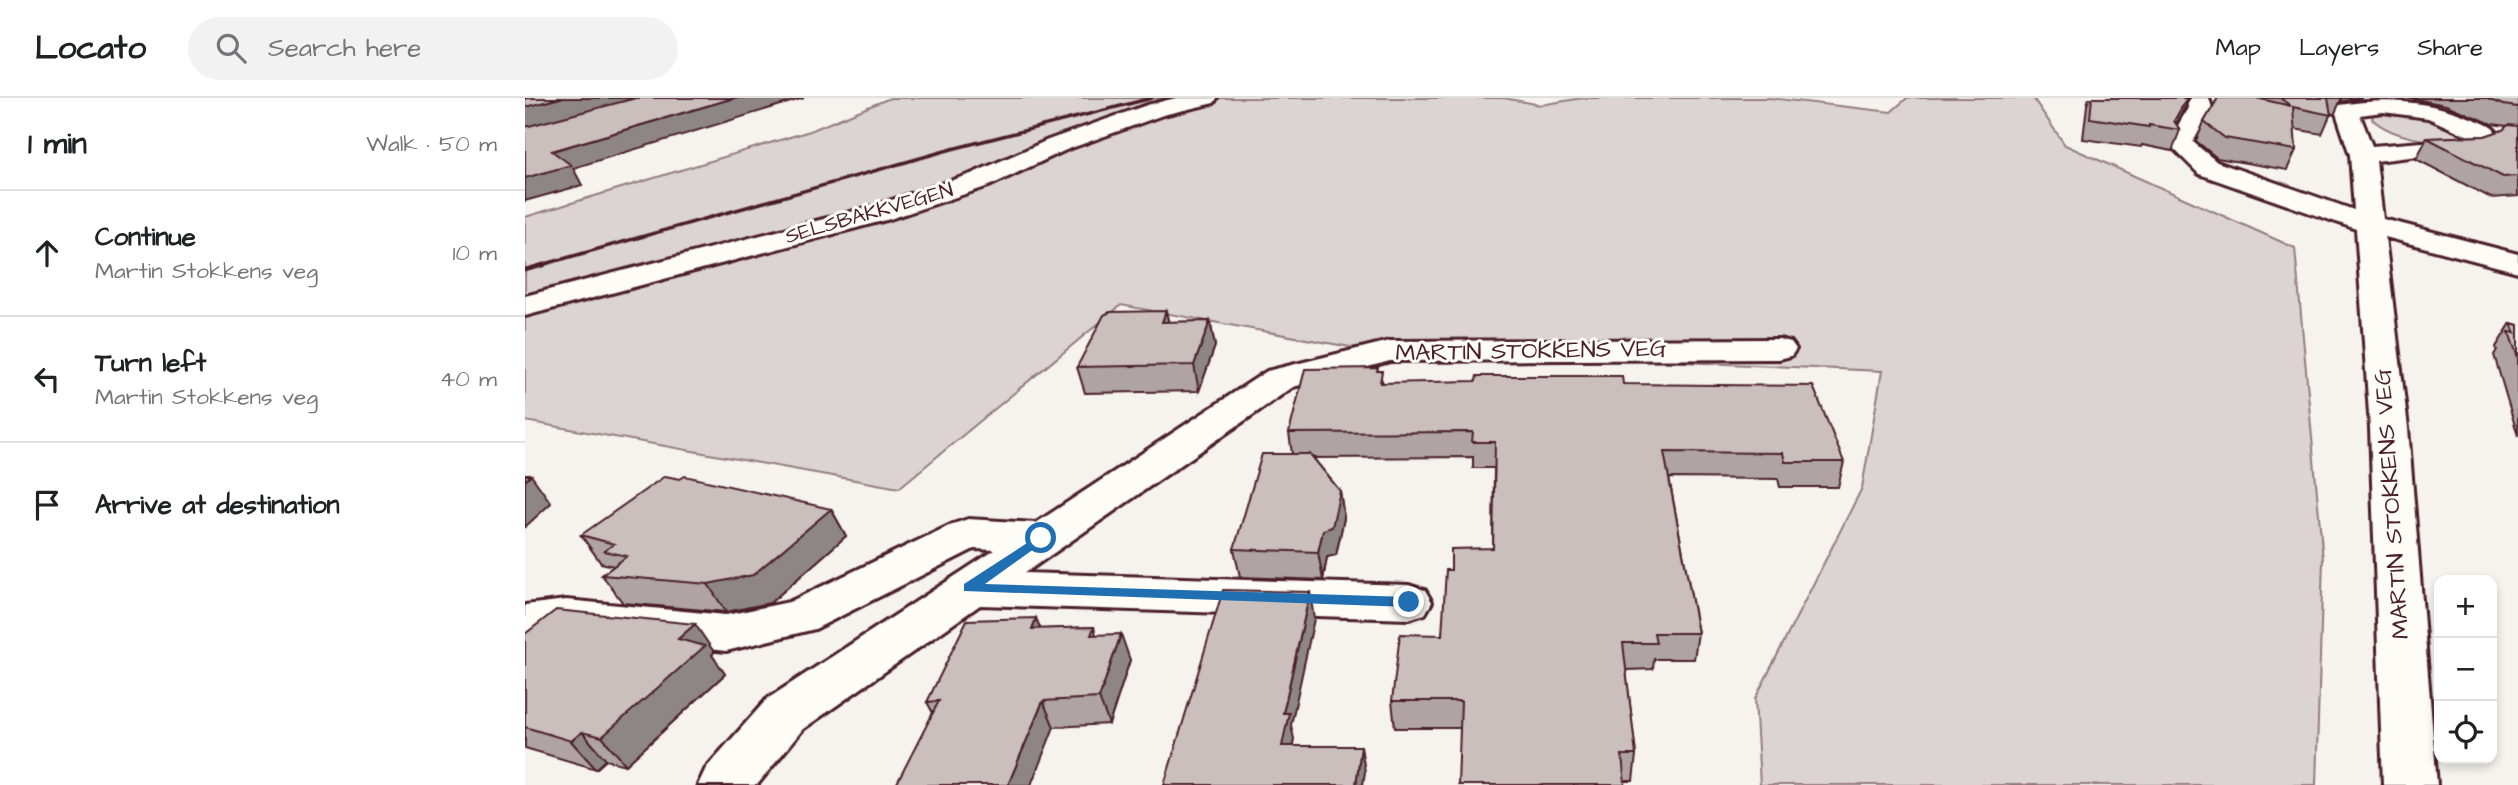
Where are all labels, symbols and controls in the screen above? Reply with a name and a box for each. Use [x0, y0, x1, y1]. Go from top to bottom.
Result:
search box [188, 17, 678, 80]
text: Locato [35, 25, 146, 71]
icon: search [212, 29, 250, 67]
text: Search here [268, 30, 421, 66]
text: Map [2216, 31, 2261, 65]
text: Layers [2299, 31, 2379, 65]
text: Share [2417, 31, 2483, 65]
text: 1 min [28, 123, 87, 165]
text: Walk · 50 m [366, 128, 497, 160]
street label: SELSBAKKVEGEN [782, 175, 956, 251]
text: Continue [95, 219, 196, 255]
icon: ahead [28, 234, 66, 272]
text: 10 m [452, 237, 497, 269]
text: Martin Stokkens veg [95, 255, 318, 287]
street label: MARTIN STOKKENS VEG [1395, 332, 1667, 370]
text: Turn left [95, 345, 206, 381]
icon: left [28, 360, 66, 398]
text: 40 m [440, 363, 497, 395]
street label: MARTIN STOKKENS VEG [2366, 367, 2418, 640]
text: Martin Stokkens veg [95, 381, 318, 413]
icon: arrive [28, 486, 66, 524]
text: Arrive at destination [95, 487, 340, 523]
route start [1025, 522, 1056, 553]
map controls [2434, 575, 2497, 764]
button: + [2434, 575, 2497, 638]
route end [1393, 586, 1424, 617]
button: − [2434, 638, 2497, 701]
button: locate [2434, 701, 2497, 764]

